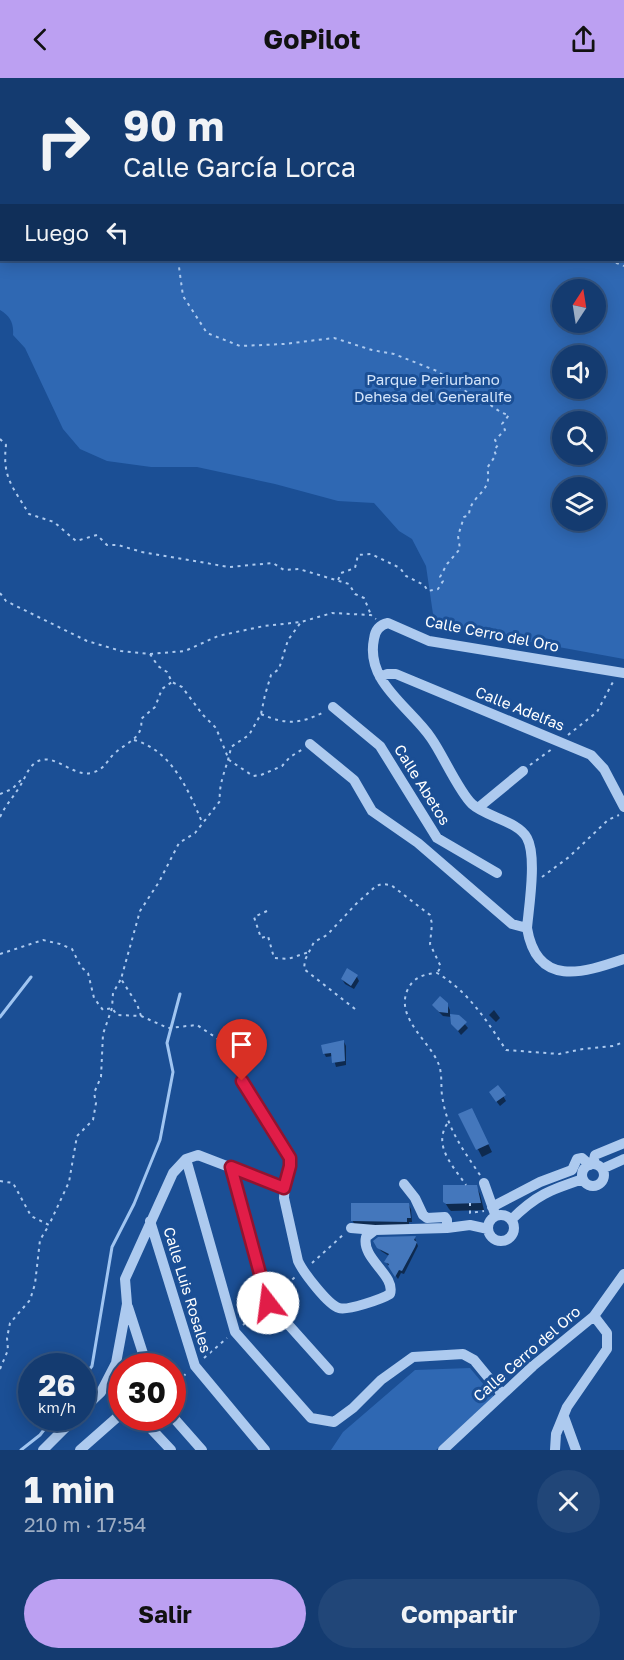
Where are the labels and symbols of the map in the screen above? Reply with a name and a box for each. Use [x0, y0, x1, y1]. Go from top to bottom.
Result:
north arrow [552, 279, 606, 333]
park label: Parque Periurbano Dehesa del Generalife [354, 370, 512, 405]
street label: Calle Cerro del Oro [424, 611, 561, 655]
street label: Calle Adelfas [473, 682, 568, 734]
street label: Calle Abetos [391, 741, 455, 828]
pin [216, 1019, 267, 1081]
street label: Calle Luis Rosales [160, 1225, 216, 1355]
position arrow [236, 1271, 300, 1335]
street label: Calle Cerro del Oro [469, 1302, 584, 1405]
speed limit sign: 30 [108, 1353, 186, 1431]

